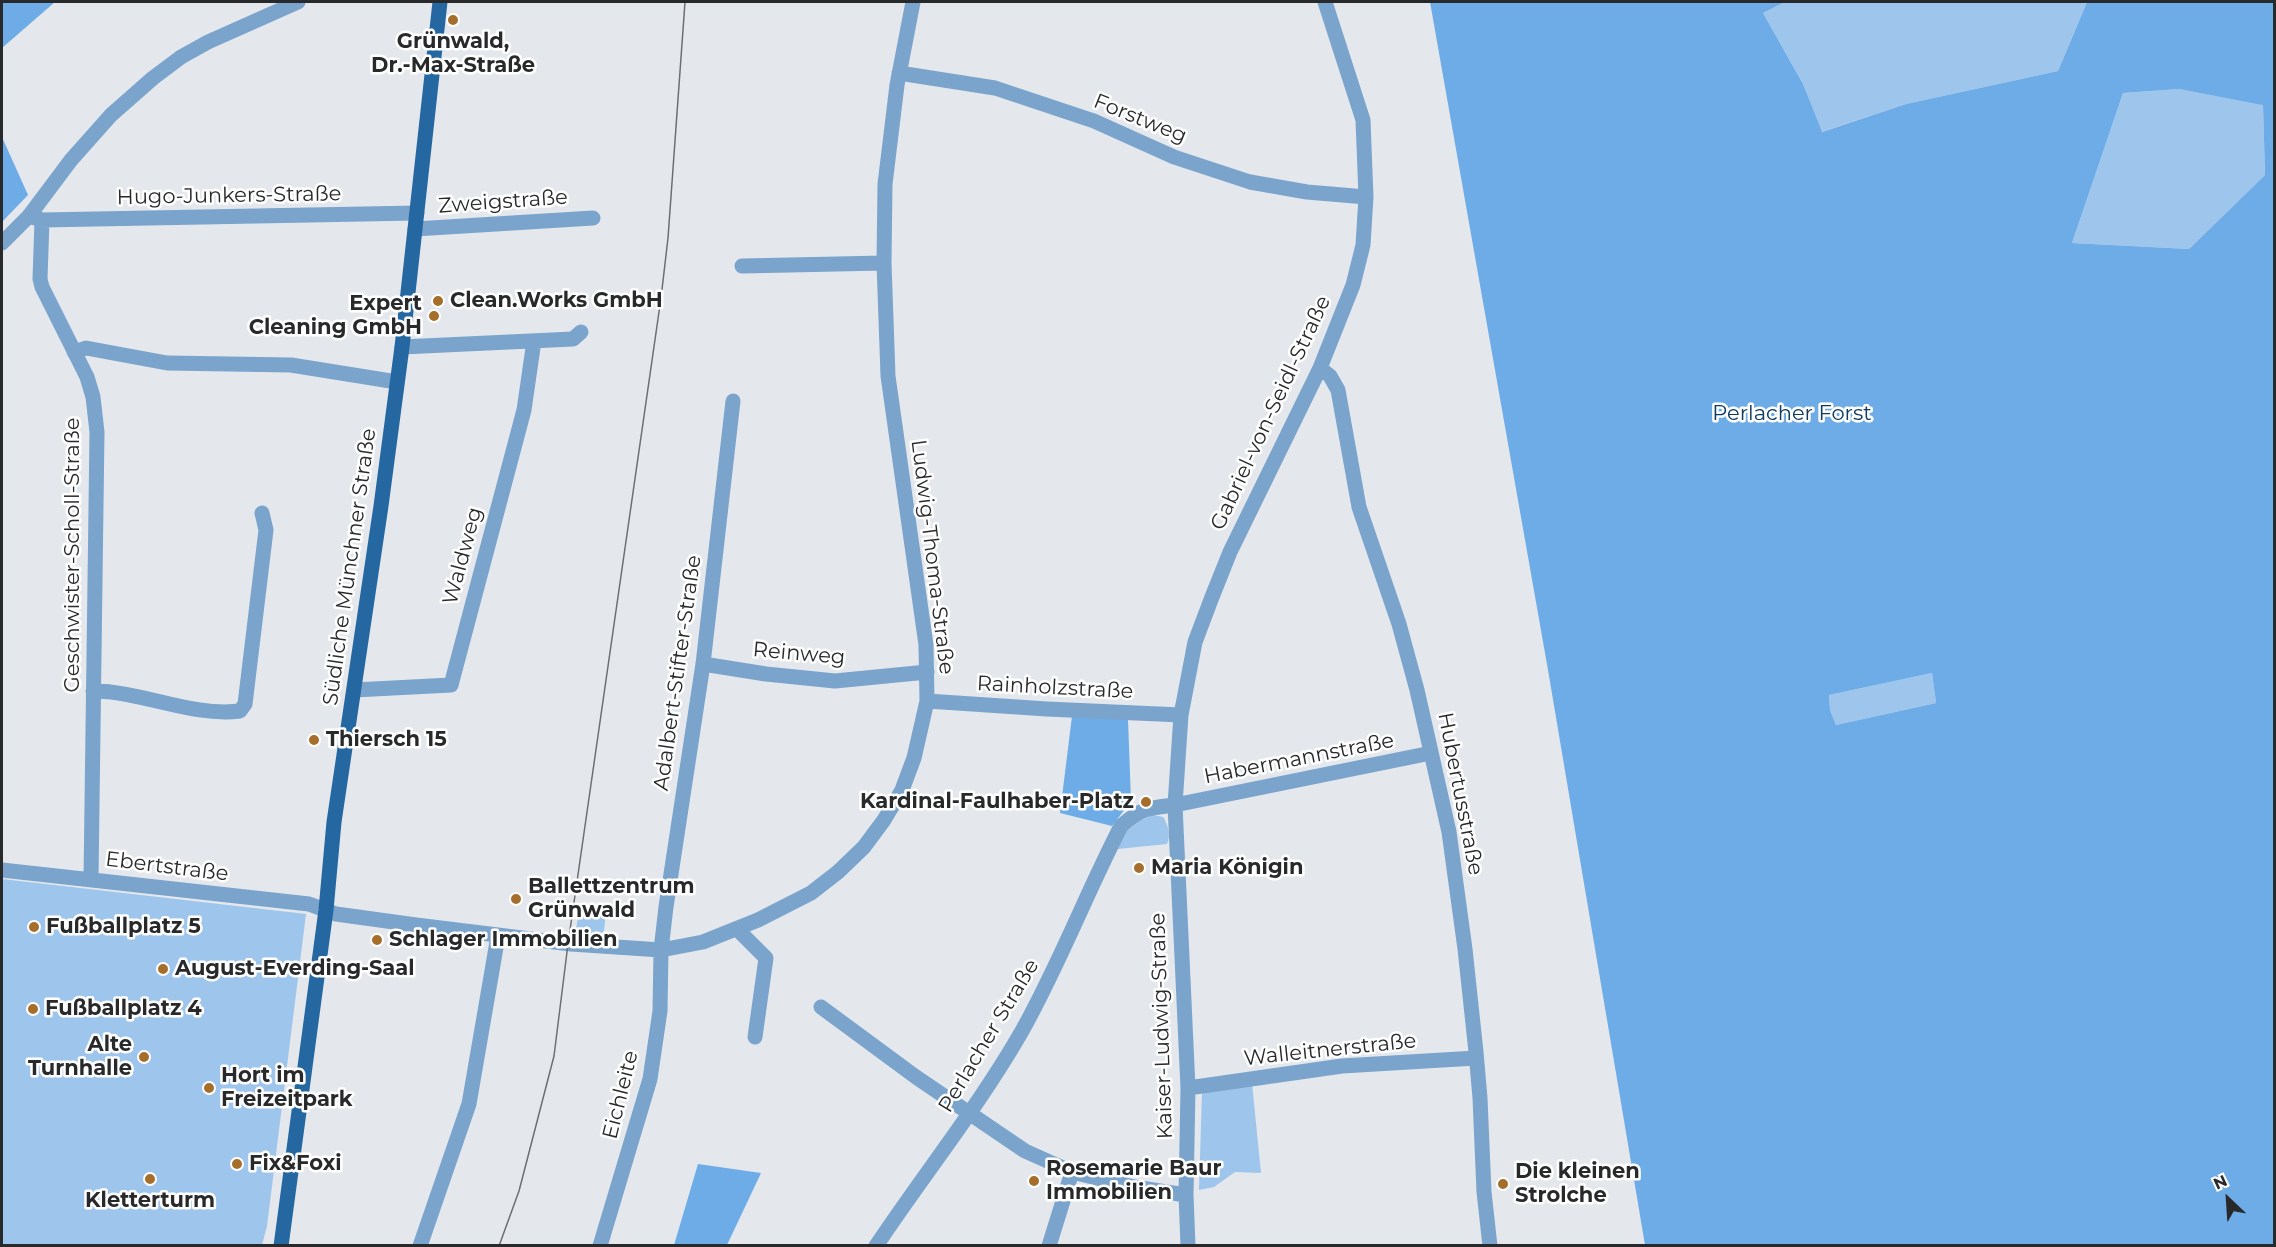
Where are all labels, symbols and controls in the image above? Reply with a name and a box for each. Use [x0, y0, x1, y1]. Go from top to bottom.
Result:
marker: Grünwald, Dr.-Max-Straße [446, 13, 460, 27]
place label: Grünwald, Dr.-Max-Straße [371, 29, 535, 79]
street label: Forstweg [1090, 89, 1190, 149]
street label: Hugo-Junkers-Straße [117, 181, 341, 211]
street label: Zweigstraße [437, 185, 569, 219]
place label: Clean.Works GmbH [450, 288, 663, 314]
place label: Expert Cleaning GmbH [249, 291, 422, 341]
street label: Gabriel-von-Seidl-Straße [1206, 292, 1336, 534]
marker: Clean.Works GmbH [431, 294, 445, 308]
marker: Expert Cleaning GmbH [427, 309, 441, 323]
park label: Perlacher Forst [1712, 401, 1872, 427]
street label: Geschwister-Scholl-Straße [60, 418, 86, 692]
street label: Südliche Münchner Straße [318, 427, 382, 707]
street label: Ludwig-Thoma-Straße [905, 438, 959, 676]
street label: Waldweg [438, 505, 488, 607]
street label: Adalbert-Stifter-Straße [649, 553, 707, 793]
street label: Reinweg [752, 637, 846, 671]
street label: Rainholzstraße [976, 671, 1134, 705]
street label: Hubertusstraße [1432, 711, 1488, 877]
place label: Thiersch 15 [326, 727, 447, 753]
street label: Habermannstraße [1202, 728, 1396, 790]
marker: Thiersch 15 [307, 733, 321, 747]
place label: Kardinal-Faulhaber-Platz [860, 789, 1134, 815]
marker: Kardinal-Faulhaber-Platz [1139, 795, 1153, 809]
street label: Ebertstraße [104, 847, 230, 887]
place label: Maria Königin [1151, 855, 1303, 881]
marker: Maria Königin [1132, 861, 1146, 875]
place label: Ballettzentrum Grünwald [528, 874, 695, 924]
marker: Ballettzentrum Grünwald [509, 892, 523, 906]
street label: Kaiser-Ludwig-Straße [1145, 912, 1179, 1140]
place label: Fußballplatz 5 [46, 914, 201, 940]
marker: Fußballplatz 5 [27, 920, 41, 934]
place label: Schlager Immobilien [389, 927, 618, 953]
marker: Schlager Immobilien [370, 933, 384, 947]
street label: Perlacher Straße [933, 955, 1045, 1117]
place label: August-Everding-Saal [175, 956, 415, 982]
marker: August-Everding-Saal [156, 962, 170, 976]
place label: Fußballplatz 4 [45, 996, 202, 1022]
marker: Fußballplatz 4 [26, 1002, 40, 1016]
street label: Walleitnerstraße [1243, 1028, 1417, 1072]
place label: Alte Turnhalle [28, 1032, 132, 1082]
street label: Eichleite [598, 1048, 644, 1142]
marker: Alte Turnhalle [137, 1050, 151, 1064]
place label: Hort im Freizeitpark [221, 1063, 353, 1113]
marker: Hort im Freizeitpark [202, 1081, 216, 1095]
place label: Fix&Foxi [249, 1151, 341, 1177]
place label: Rosemarie Baur Immobilien [1046, 1156, 1222, 1206]
marker: Fix&Foxi [230, 1157, 244, 1171]
place label: Die kleinen Strolche [1515, 1159, 1640, 1209]
north arrow [2198, 1169, 2258, 1229]
text: N [2210, 1171, 2230, 1194]
marker: Kletterturm [143, 1172, 157, 1186]
marker: Rosemarie Baur Immobilien [1027, 1174, 1041, 1188]
marker: Die kleinen Strolche [1496, 1177, 1510, 1191]
place label: Kletterturm [85, 1188, 215, 1214]

